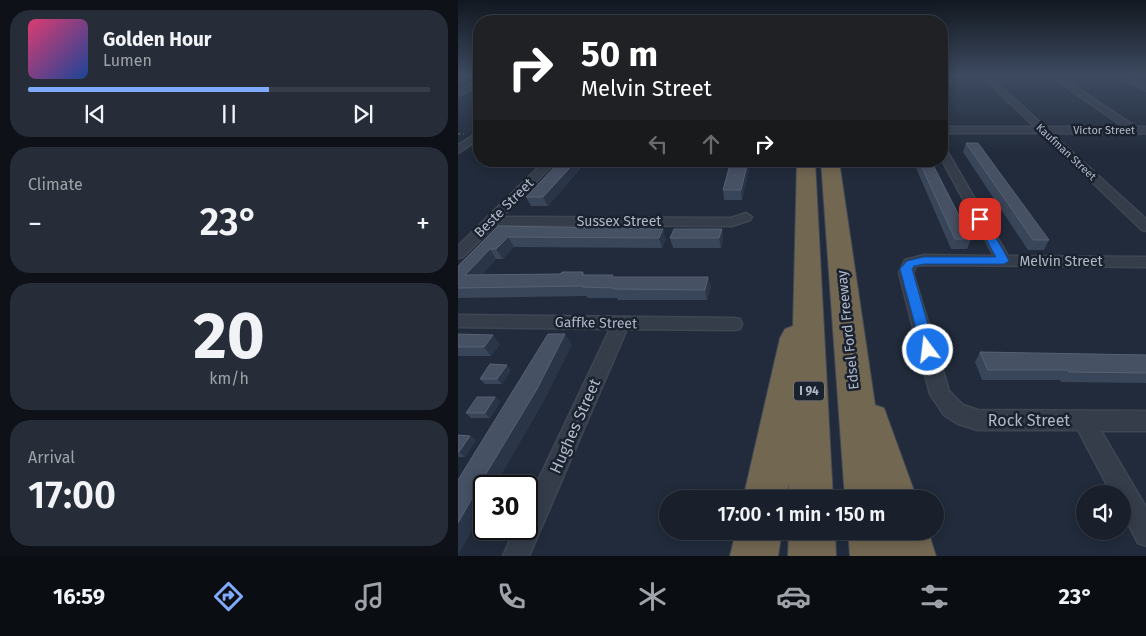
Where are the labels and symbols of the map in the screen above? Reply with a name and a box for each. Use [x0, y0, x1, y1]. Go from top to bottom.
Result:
street label: Kaufman Street [1033, 121, 1099, 183]
street label: Victor Street [1073, 124, 1135, 137]
street label: Beste Street [471, 174, 538, 241]
pin [959, 198, 1001, 240]
street label: Sussex Street [577, 213, 662, 230]
street label: Melvin Street [1019, 253, 1104, 270]
street label: Edsel Ford Freeway [833, 269, 863, 391]
street label: Gaffke Street [555, 314, 638, 332]
position arrow [901, 323, 953, 375]
street label: Hughes Street [546, 375, 604, 476]
road number: I 94 [794, 382, 824, 401]
street label: Rock Street [988, 411, 1070, 430]
speed limit sign: 30 [473, 475, 538, 540]

